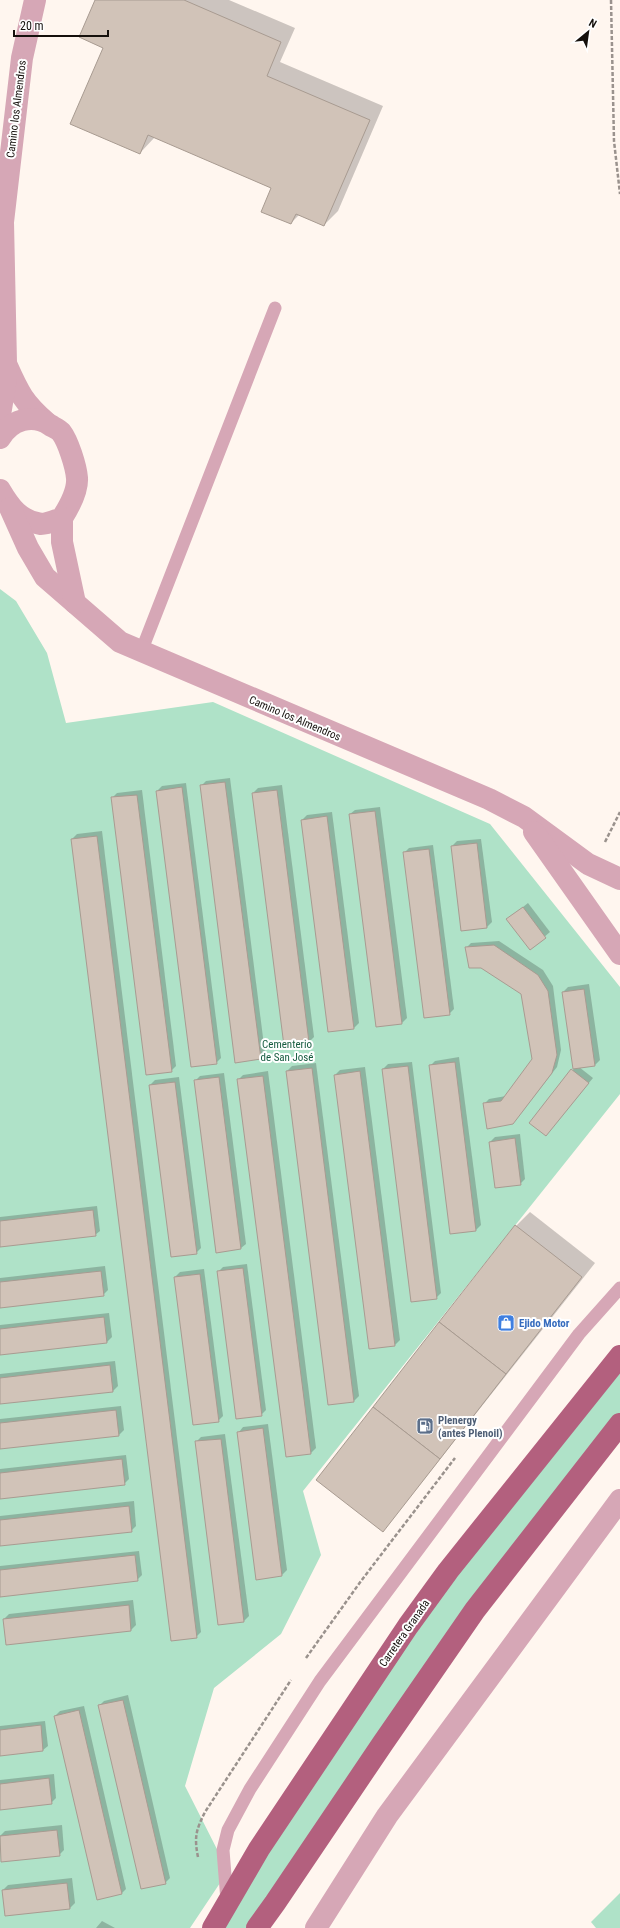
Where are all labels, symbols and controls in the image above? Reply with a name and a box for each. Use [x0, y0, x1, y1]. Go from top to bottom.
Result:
scale bar [14, 12, 108, 38]
north arrow [568, 12, 608, 52]
text: N [587, 16, 599, 31]
text: 20 m [20, 19, 44, 33]
street label: Camino los Almendros [4, 60, 29, 159]
street label: Camino los Almendros [247, 693, 343, 744]
park label: Cementerio de San José [261, 1038, 313, 1064]
shop icon: Ejido Motor [496, 1313, 516, 1333]
place label: Ejido Motor [519, 1317, 570, 1330]
place label: Plenergy (antes Plenoil) [438, 1414, 503, 1440]
fuel station icon: Plenergy (antes Plenoil) [415, 1416, 435, 1436]
street label: Carretera Granada [376, 1597, 432, 1669]

